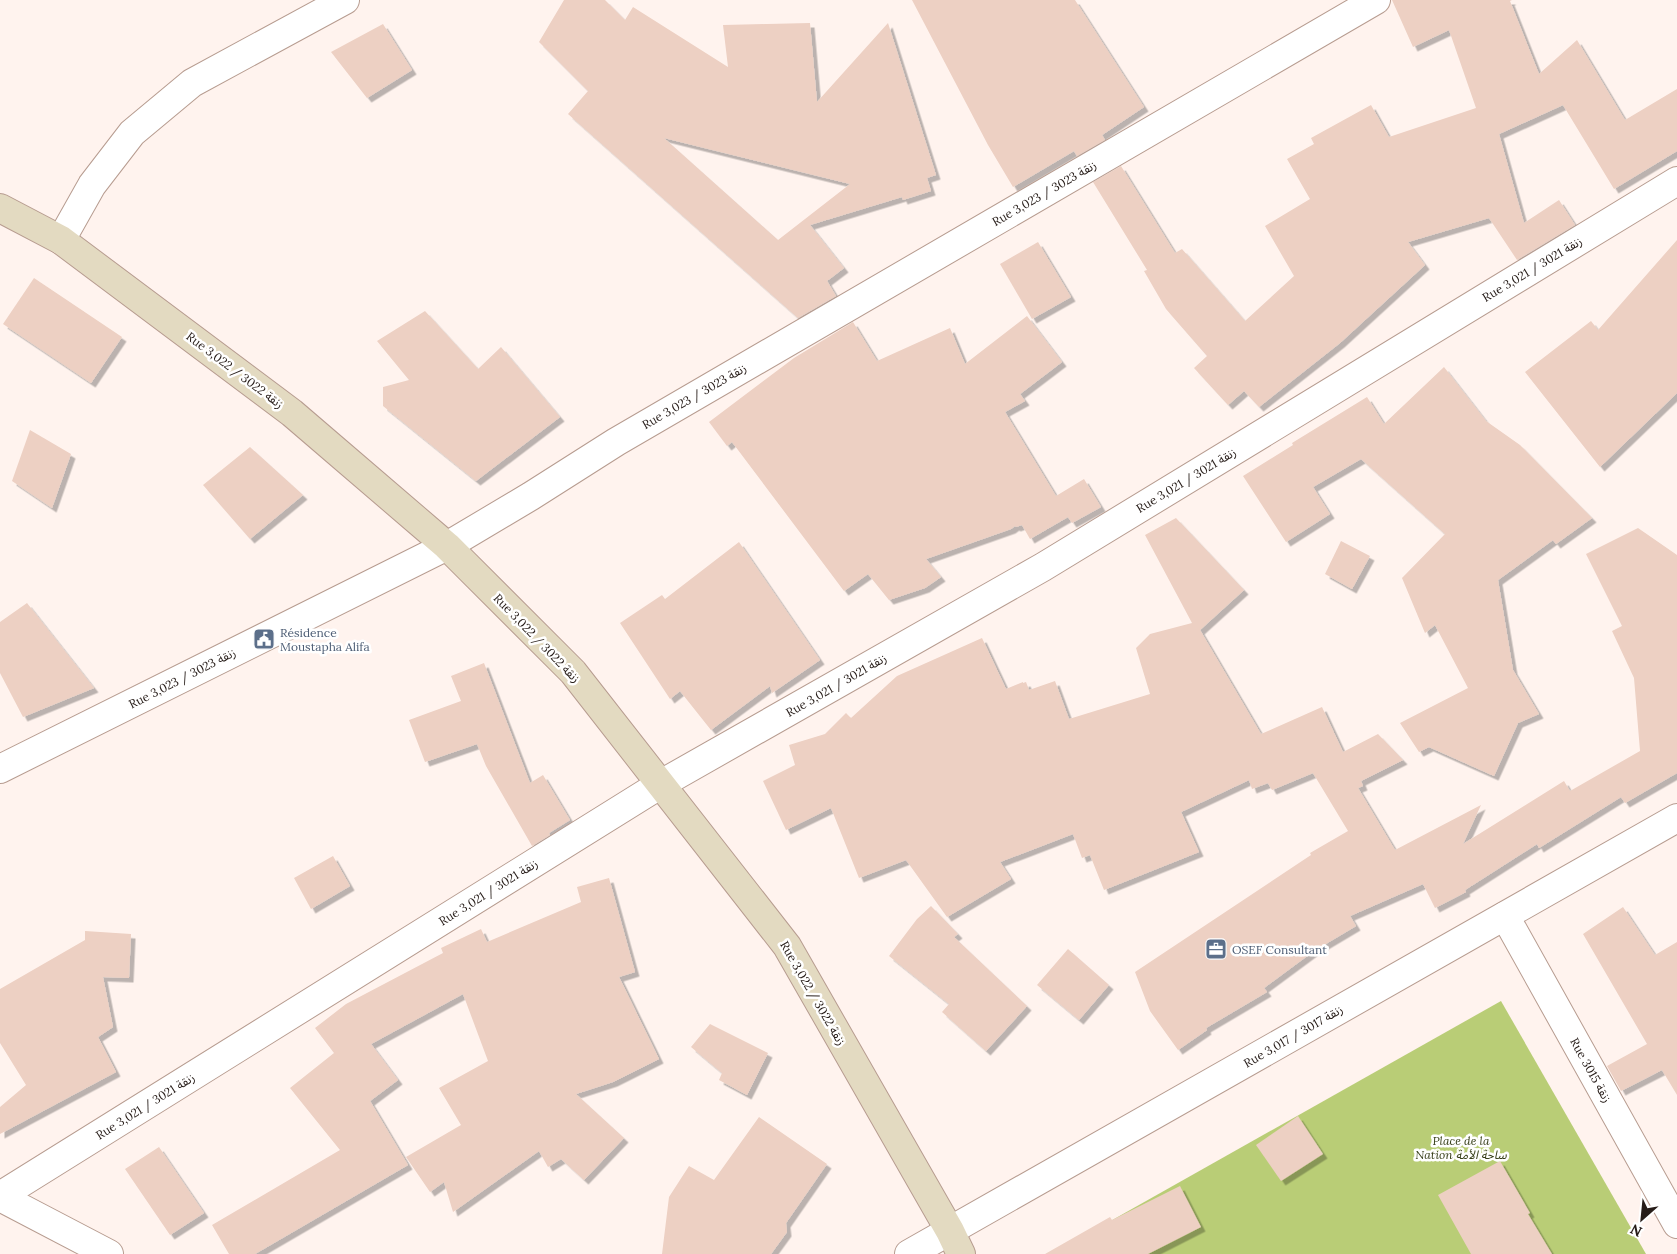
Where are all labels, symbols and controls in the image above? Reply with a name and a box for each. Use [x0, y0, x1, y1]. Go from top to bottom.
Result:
street label: Rue 3,023 / زنقة 3023 [989, 157, 1099, 230]
street label: Rue 3,021 / زنقة 3021 [1479, 233, 1585, 306]
street label: Rue 3,022 / زنقة 3022 [183, 329, 287, 412]
street label: Rue 3,023 / زنقة 3023 [639, 360, 749, 433]
street label: Rue 3,021 / زنقة 3021 [1133, 444, 1239, 517]
street label: Rue 3,022 / زنقة 3022 [490, 590, 583, 686]
place label: Résidence Moustapha Alifa [280, 625, 370, 654]
public building icon: Résidence Moustapha Alifa [252, 627, 276, 651]
street label: Rue 3,023 / زنقة 3023 [126, 645, 238, 712]
street label: Rue 3,021 / زنقة 3021 [783, 650, 890, 721]
street label: Rue 3,021 / زنقة 3021 [436, 855, 541, 929]
office icon: OSEF Consultant [1204, 937, 1228, 961]
street label: Rue 3,022 / زنقة 3022 [776, 938, 849, 1048]
place label: OSEF Consultant [1232, 942, 1327, 957]
street label: Rue 3,017 / زنقة 3017 [1241, 1001, 1346, 1071]
street label: Rue 3015 زنقة [1567, 1035, 1615, 1105]
street label: Rue 3,021 / زنقة 3021 [93, 1069, 198, 1143]
park label: Place de la Nation ساحة الأمة [1415, 1133, 1507, 1162]
north arrow [1617, 1194, 1667, 1244]
text: N [1627, 1220, 1645, 1241]

